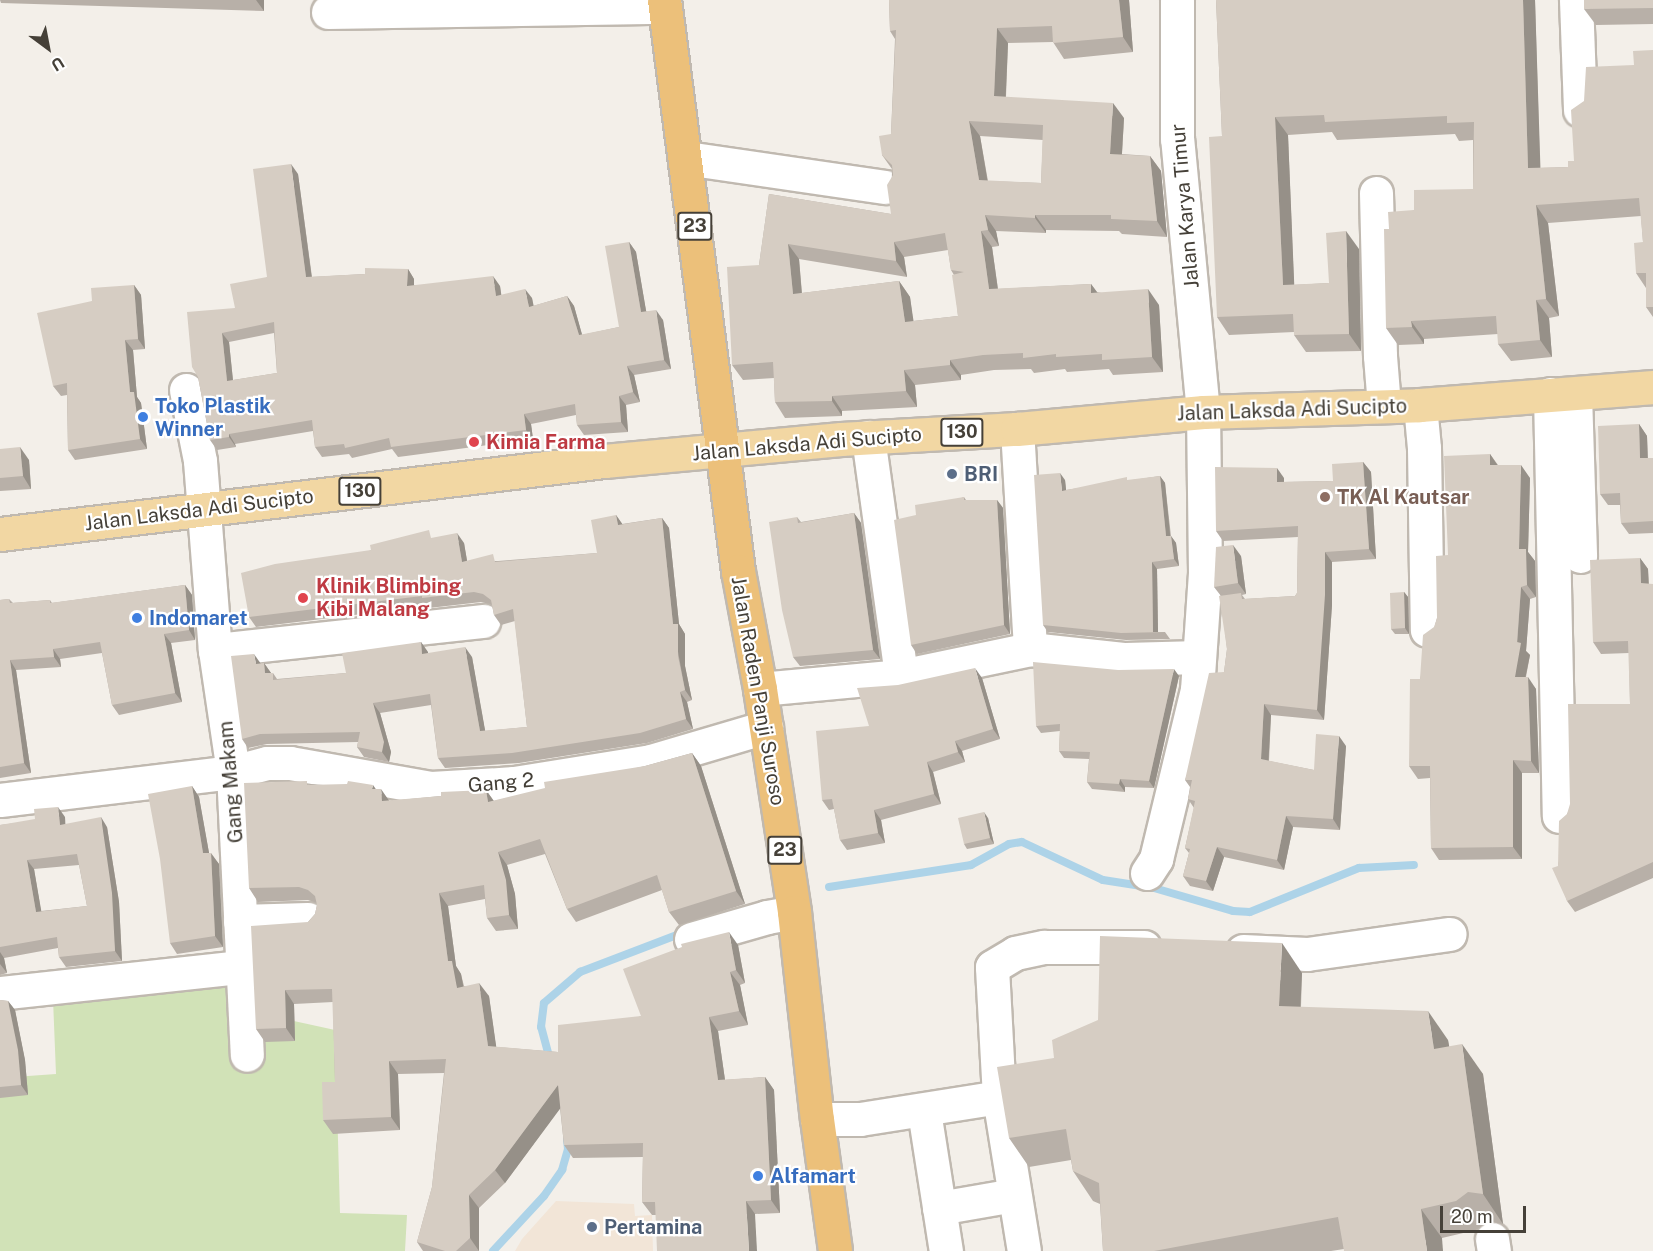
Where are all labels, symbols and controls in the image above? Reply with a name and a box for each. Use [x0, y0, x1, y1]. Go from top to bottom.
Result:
north arrow [18, 18, 78, 78]
text: U [48, 53, 68, 75]
street label: Jalan Karya Timur [1166, 123, 1204, 289]
road number: 23 [677, 211, 713, 241]
place label: Toko Plastik Winner [155, 394, 271, 441]
street label: Jalan Laksda Adi Sucipto [1176, 394, 1408, 426]
marker: Toko Plastik Winner [136, 410, 150, 424]
road number: 130 [940, 417, 984, 447]
street label: Jalan Laksda Adi Sucipto [691, 422, 923, 466]
place label: Kimia Farma [486, 430, 606, 454]
marker: Kimia Farma [467, 435, 481, 449]
place label: BRI [964, 462, 998, 486]
marker: BRI [945, 467, 959, 481]
road number: 130 [338, 476, 382, 506]
street label: Jalan Laksda Adi Sucipto [83, 484, 315, 536]
place label: TK Al Kautsar [1337, 485, 1470, 509]
marker: TK Al Kautsar [1318, 490, 1332, 504]
place label: Klinik Blimbing Kibi Malang [316, 574, 461, 621]
street label: Jalan Raden Panji Suroso [726, 575, 790, 807]
marker: Klinik Blimbing Kibi Malang [294, 589, 312, 607]
place label: Indomaret [149, 606, 248, 630]
marker: Indomaret [130, 611, 144, 625]
street label: Gang Makam [214, 720, 248, 844]
street label: Gang 2 [467, 768, 535, 798]
road number: 23 [767, 835, 803, 865]
place label: Alfamart [770, 1164, 856, 1188]
marker: Alfamart [751, 1169, 765, 1183]
scale bar [1443, 1194, 1528, 1232]
text: 20 m [1451, 1206, 1493, 1227]
place label: Pertamina [604, 1215, 702, 1239]
marker: Pertamina [585, 1220, 599, 1234]

